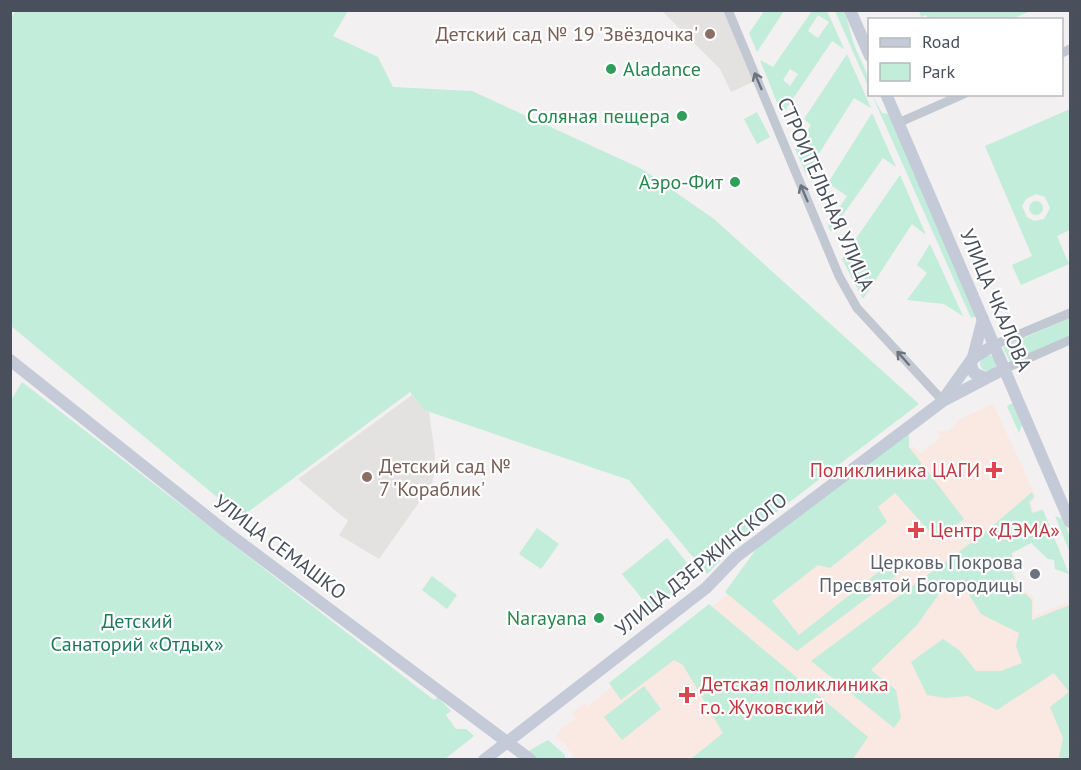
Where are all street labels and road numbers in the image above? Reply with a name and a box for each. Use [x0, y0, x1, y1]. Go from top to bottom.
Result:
street label: СТРОИТЕЛЬНАЯ УЛИЦА [772, 93, 881, 295]
street label: УЛИЦА ЧКАЛОВА [954, 225, 1038, 375]
street label: УЛИЦА ДЗЕРЖИНСКОГО [610, 487, 792, 641]
street label: УЛИЦА СЕМАШКО [209, 489, 351, 605]

